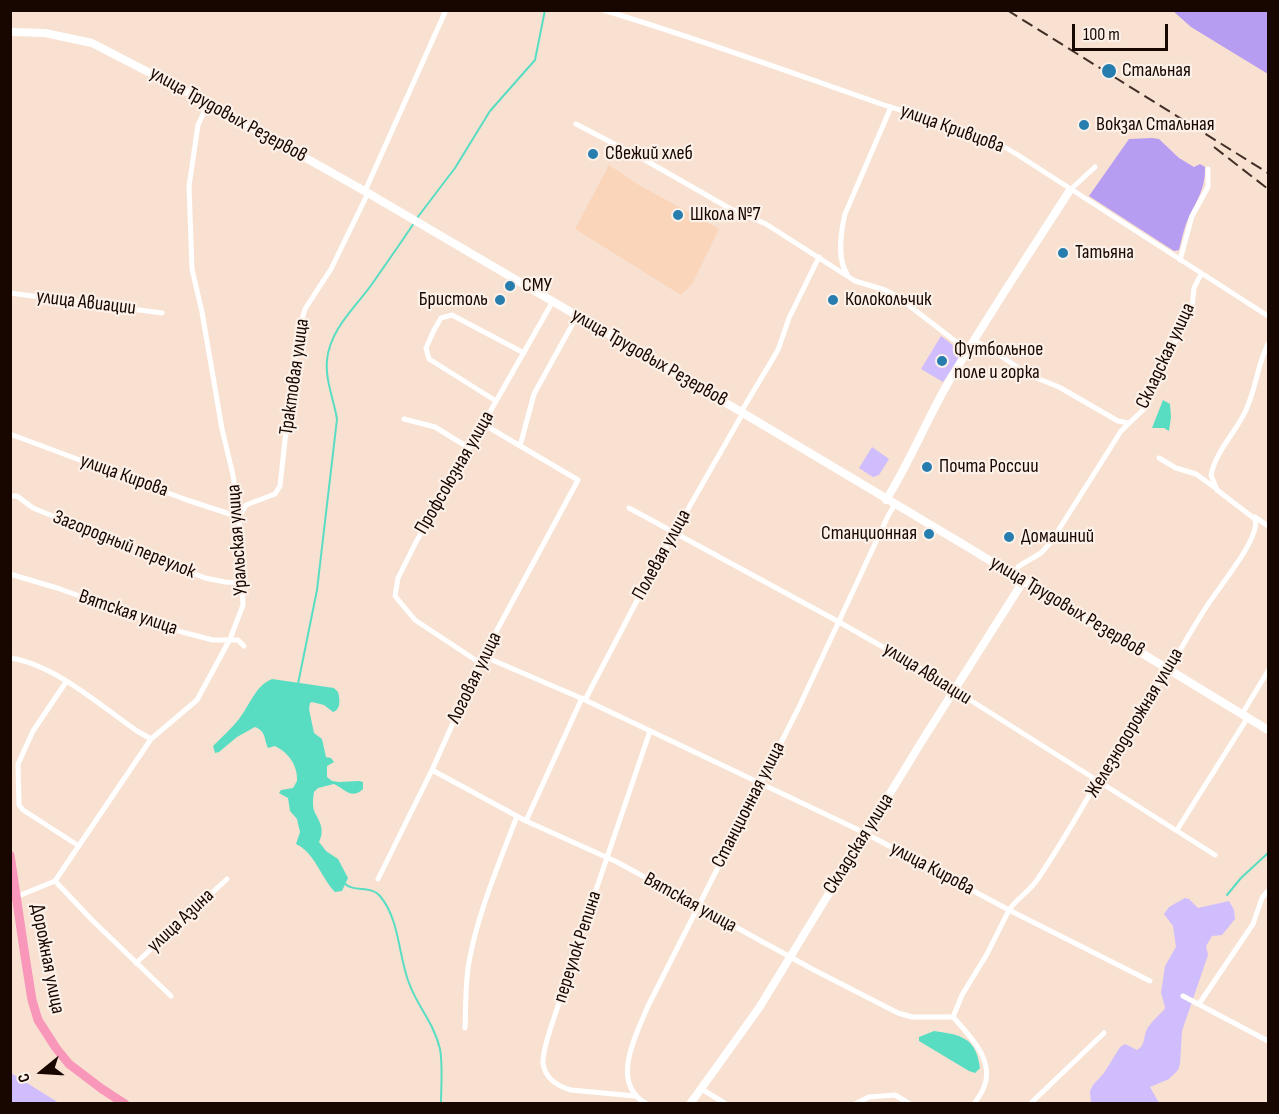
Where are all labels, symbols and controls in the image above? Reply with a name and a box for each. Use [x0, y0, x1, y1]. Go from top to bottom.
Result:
scale bar [1075, 12, 1171, 50]
text: 100 m [1083, 24, 1120, 45]
place label: Стальная [1122, 59, 1191, 83]
street label: улица Трудовых Резервов [145, 62, 311, 168]
marker: Стальная [1100, 62, 1118, 80]
street label: улица Кривцова [897, 99, 1007, 159]
place label: Вокзал Стальная [1096, 113, 1215, 137]
marker: Вокзал Стальная [1077, 118, 1091, 132]
place label: Свежий хлеб [605, 142, 693, 166]
marker: Свежий хлеб [586, 147, 600, 161]
place label: Школа №7 [690, 203, 761, 227]
marker: Школа №7 [671, 208, 685, 222]
place label: Татьяна [1075, 241, 1134, 265]
marker: Татьяна [1056, 246, 1070, 260]
place label: СМУ [522, 274, 552, 298]
marker: СМУ [503, 279, 517, 293]
street label: улица Авиации [35, 285, 137, 321]
place label: Бристоль [419, 288, 488, 312]
place label: Колокольчик [845, 288, 932, 312]
marker: Бристоль [493, 293, 507, 307]
marker: Колокольчик [826, 293, 840, 307]
street label: Складская улица [1131, 299, 1201, 413]
street label: улица Трудовых Резервов [567, 304, 731, 412]
street label: Трактовая улица [275, 317, 315, 437]
place label: Футбольное поле и горка [954, 338, 1043, 385]
marker: Футбольное поле и горка [935, 354, 949, 368]
street label: Профсоюзная улица [410, 407, 500, 539]
street label: улица Кирова [77, 449, 171, 503]
place label: Почта России [939, 455, 1039, 479]
marker: Почта России [920, 460, 934, 474]
street label: Уральская улица [222, 484, 254, 596]
street label: Загородный переулок [49, 505, 199, 585]
street label: Полевая улица [627, 506, 697, 604]
place label: Станционная [821, 522, 917, 546]
place label: Домашний [1021, 525, 1094, 549]
marker: Станционная [922, 527, 936, 541]
marker: Домашний [1002, 530, 1016, 544]
street label: улица Трудовых Резервов [985, 551, 1149, 663]
street label: Вятская улица [76, 585, 180, 641]
street label: Логовая улица [443, 628, 507, 728]
street label: улица Авиации [878, 637, 976, 711]
street label: Железнодорожная улица [1081, 644, 1189, 802]
street label: Станционная улица [707, 738, 791, 872]
street label: Складская улица [819, 789, 899, 899]
street label: улица Кирова [886, 837, 978, 901]
street label: Вятская улица [639, 868, 741, 938]
street label: улица Азина [143, 884, 219, 958]
street label: переулок Репина [549, 888, 607, 1006]
street label: Дорожная улица [25, 902, 69, 1016]
north arrow [12, 1042, 72, 1102]
text: С [14, 1071, 35, 1085]

